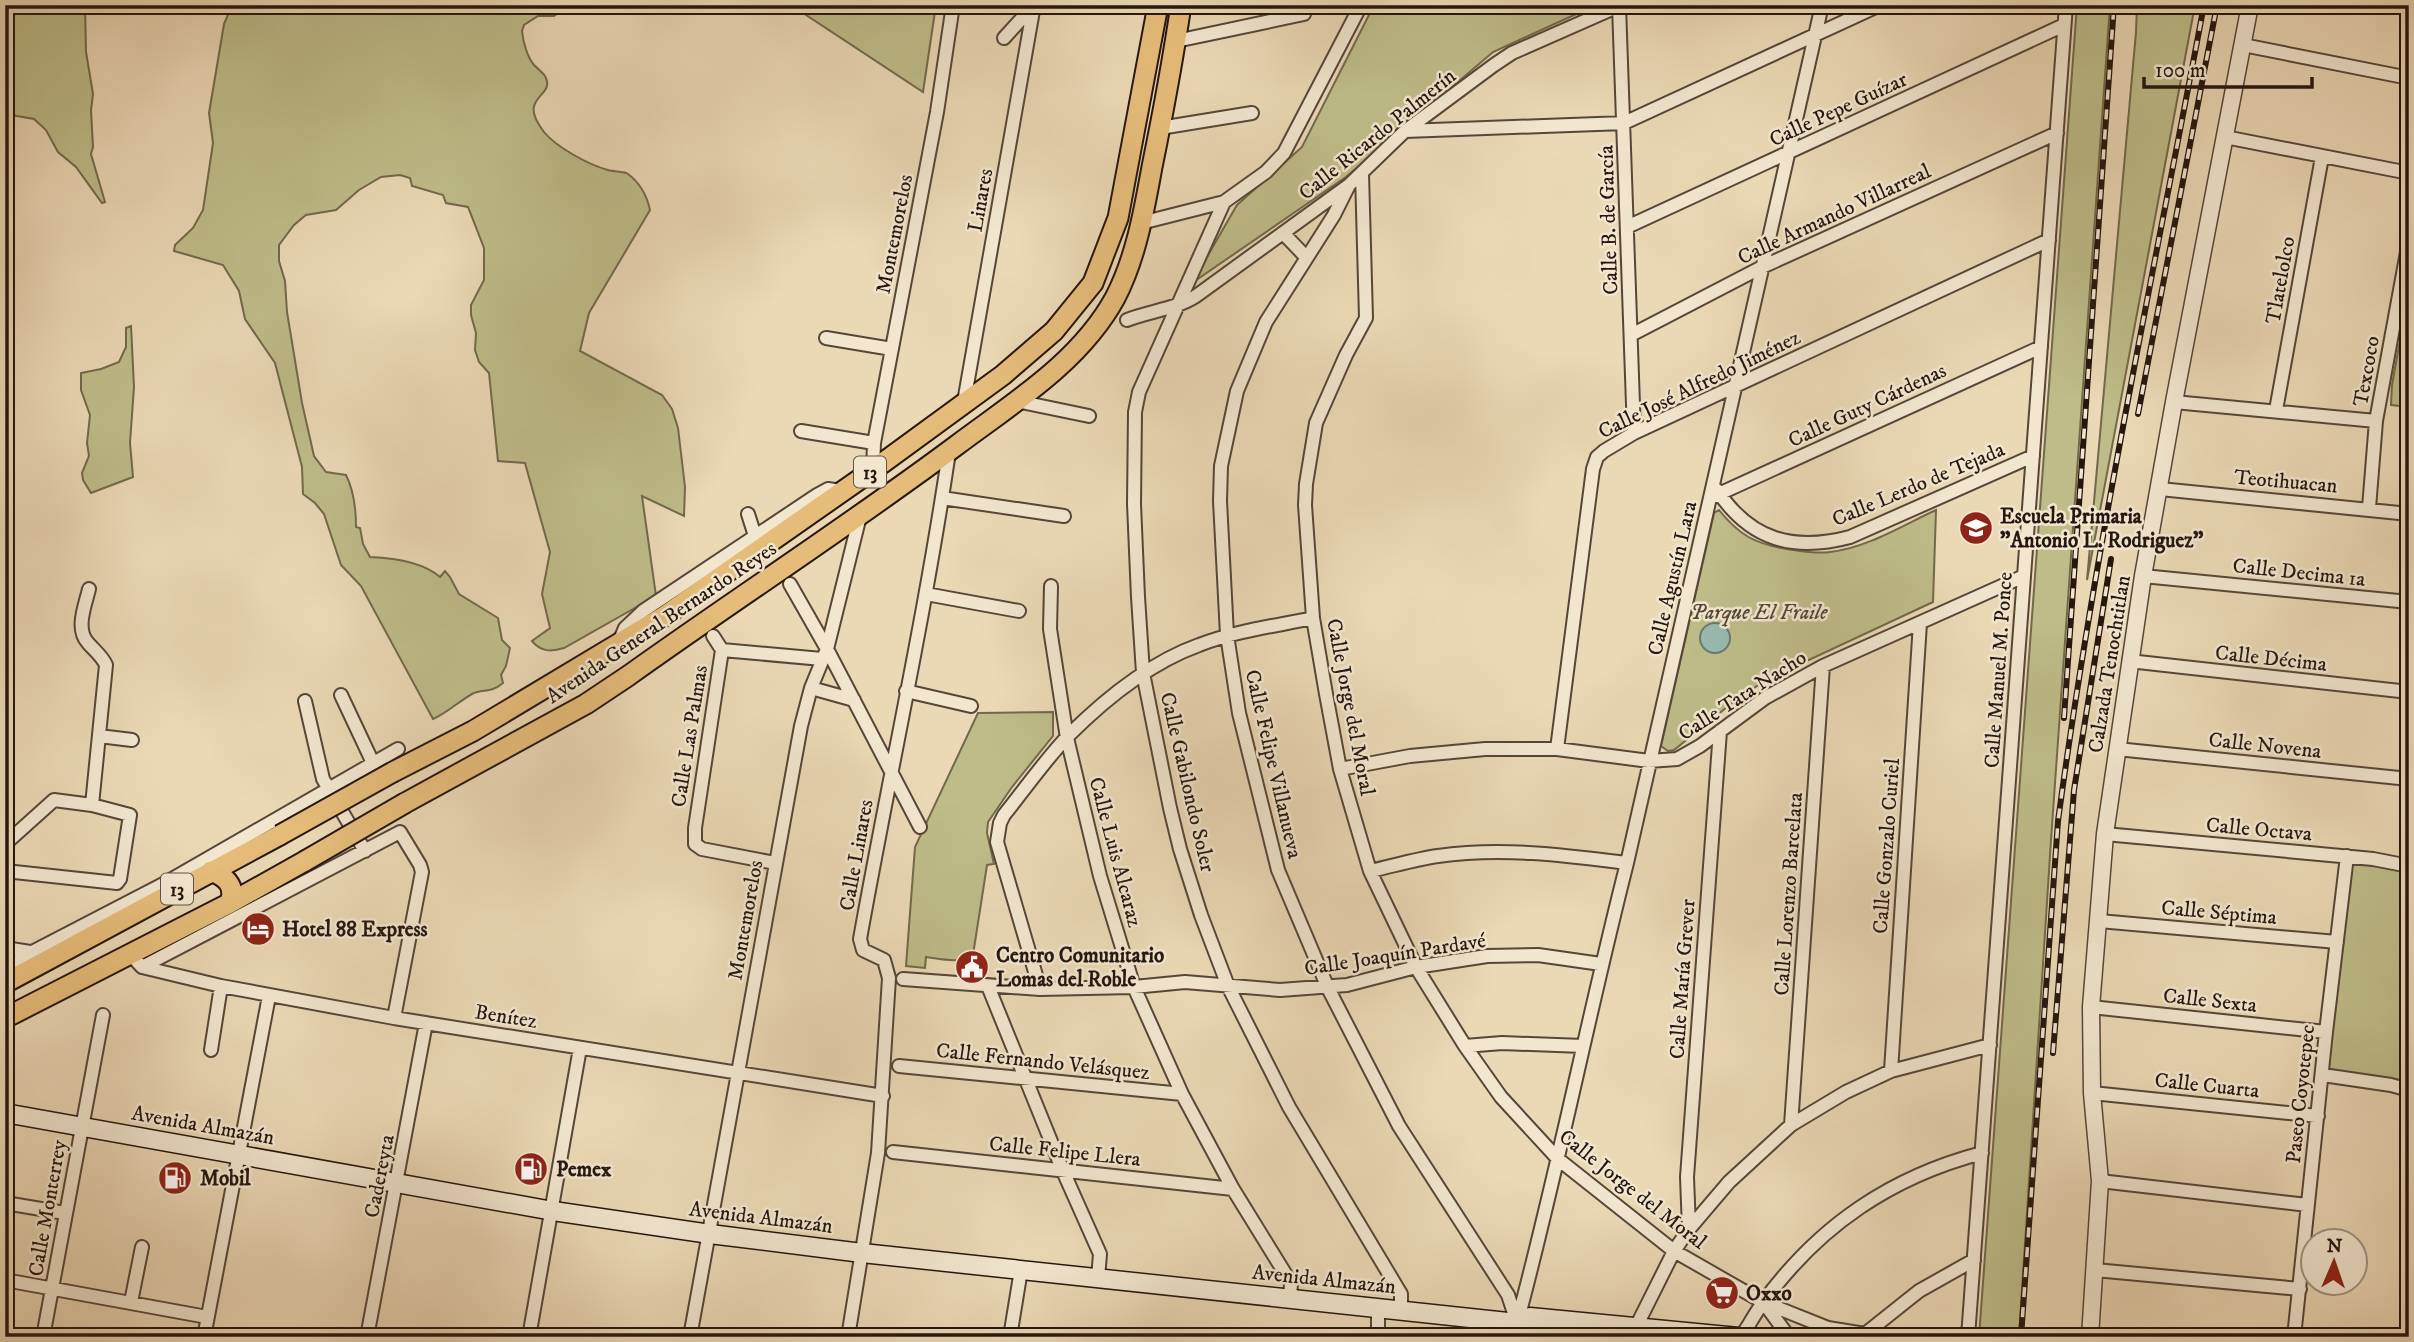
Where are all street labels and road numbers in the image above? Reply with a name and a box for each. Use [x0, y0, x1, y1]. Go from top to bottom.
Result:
street label: Calle Ricardo Palmerín [1294, 63, 1462, 206]
street label: Calle Pepe Guízar [1765, 67, 1912, 153]
street label: Calle B. de García [1593, 145, 1625, 295]
street label: Calle Armando Villarreal [1734, 158, 1936, 271]
street label: Linares [963, 166, 999, 234]
street label: Montemorelos [871, 172, 919, 296]
street label: Tlatelolco [2261, 234, 2301, 326]
street label: Calle José Alfredo Jiménez [1594, 325, 1805, 445]
street label: Texcoco [2348, 334, 2386, 408]
street label: Calle Guty Cárdenas [1784, 358, 1951, 454]
street label: Calle Lerdo de Tejada [1828, 437, 2009, 533]
road number: 13 [854, 457, 886, 488]
street label: Teotihuacan [2233, 465, 2339, 499]
street label: Calle Agustín Lara [1643, 498, 1703, 658]
street label: Avenida General Bernardo Reyes [541, 536, 782, 710]
street label: Calle Decima 1a [2231, 553, 2367, 593]
street label: Calle Manuel M. Ponce [1979, 571, 2019, 769]
street label: Calzada Tenochtitlan [2083, 573, 2137, 755]
street label: Calle Jorge del Moral [1320, 616, 1380, 799]
street label: Calle Décima [2214, 640, 2328, 678]
street label: Calle Tata Nacho [1674, 645, 1812, 747]
street label: Calle Las Palmas [666, 663, 714, 809]
street label: Calle Felipe Villanueva [1239, 667, 1307, 861]
street label: Calle Gabilondo Soler [1154, 690, 1220, 875]
street label: Calle Novena [2207, 727, 2323, 765]
street label: Calle Gonzalo Curiel [1868, 757, 1906, 935]
street label: Calle Luis Alcaraz [1083, 774, 1148, 930]
street label: Calle Lorenzo Barcelata [1769, 791, 1809, 997]
street label: Calle Linares [834, 797, 880, 913]
street label: Calle Octava [2205, 812, 2313, 848]
street label: Montemorelos [723, 858, 769, 982]
road number: 13 [161, 874, 193, 904]
street label: Calle Séptima [2160, 895, 2278, 931]
street label: Calle María Grever [1664, 898, 1702, 1060]
street label: Calle Joaquín Pardavé [1303, 928, 1488, 982]
street label: Calle Sexta [2162, 983, 2258, 1019]
street label: Benítez [473, 999, 539, 1035]
street label: Paseo Coyotepec [2281, 1023, 2321, 1165]
street label: Calle Fernando Velásquez [935, 1038, 1151, 1086]
street label: Calle Cuarta [2153, 1068, 2261, 1104]
street label: Avenida Almazán [129, 1101, 276, 1151]
street label: Calle Jorge del Moral [1553, 1124, 1712, 1256]
street label: Calle Felipe Llera [988, 1131, 1142, 1173]
street label: Cadereyta [359, 1132, 401, 1220]
street label: Calle Monterrey [23, 1137, 73, 1279]
street label: Avenida Almazán [688, 1196, 834, 1240]
street label: Avenida Almazán [1251, 1260, 1397, 1300]

